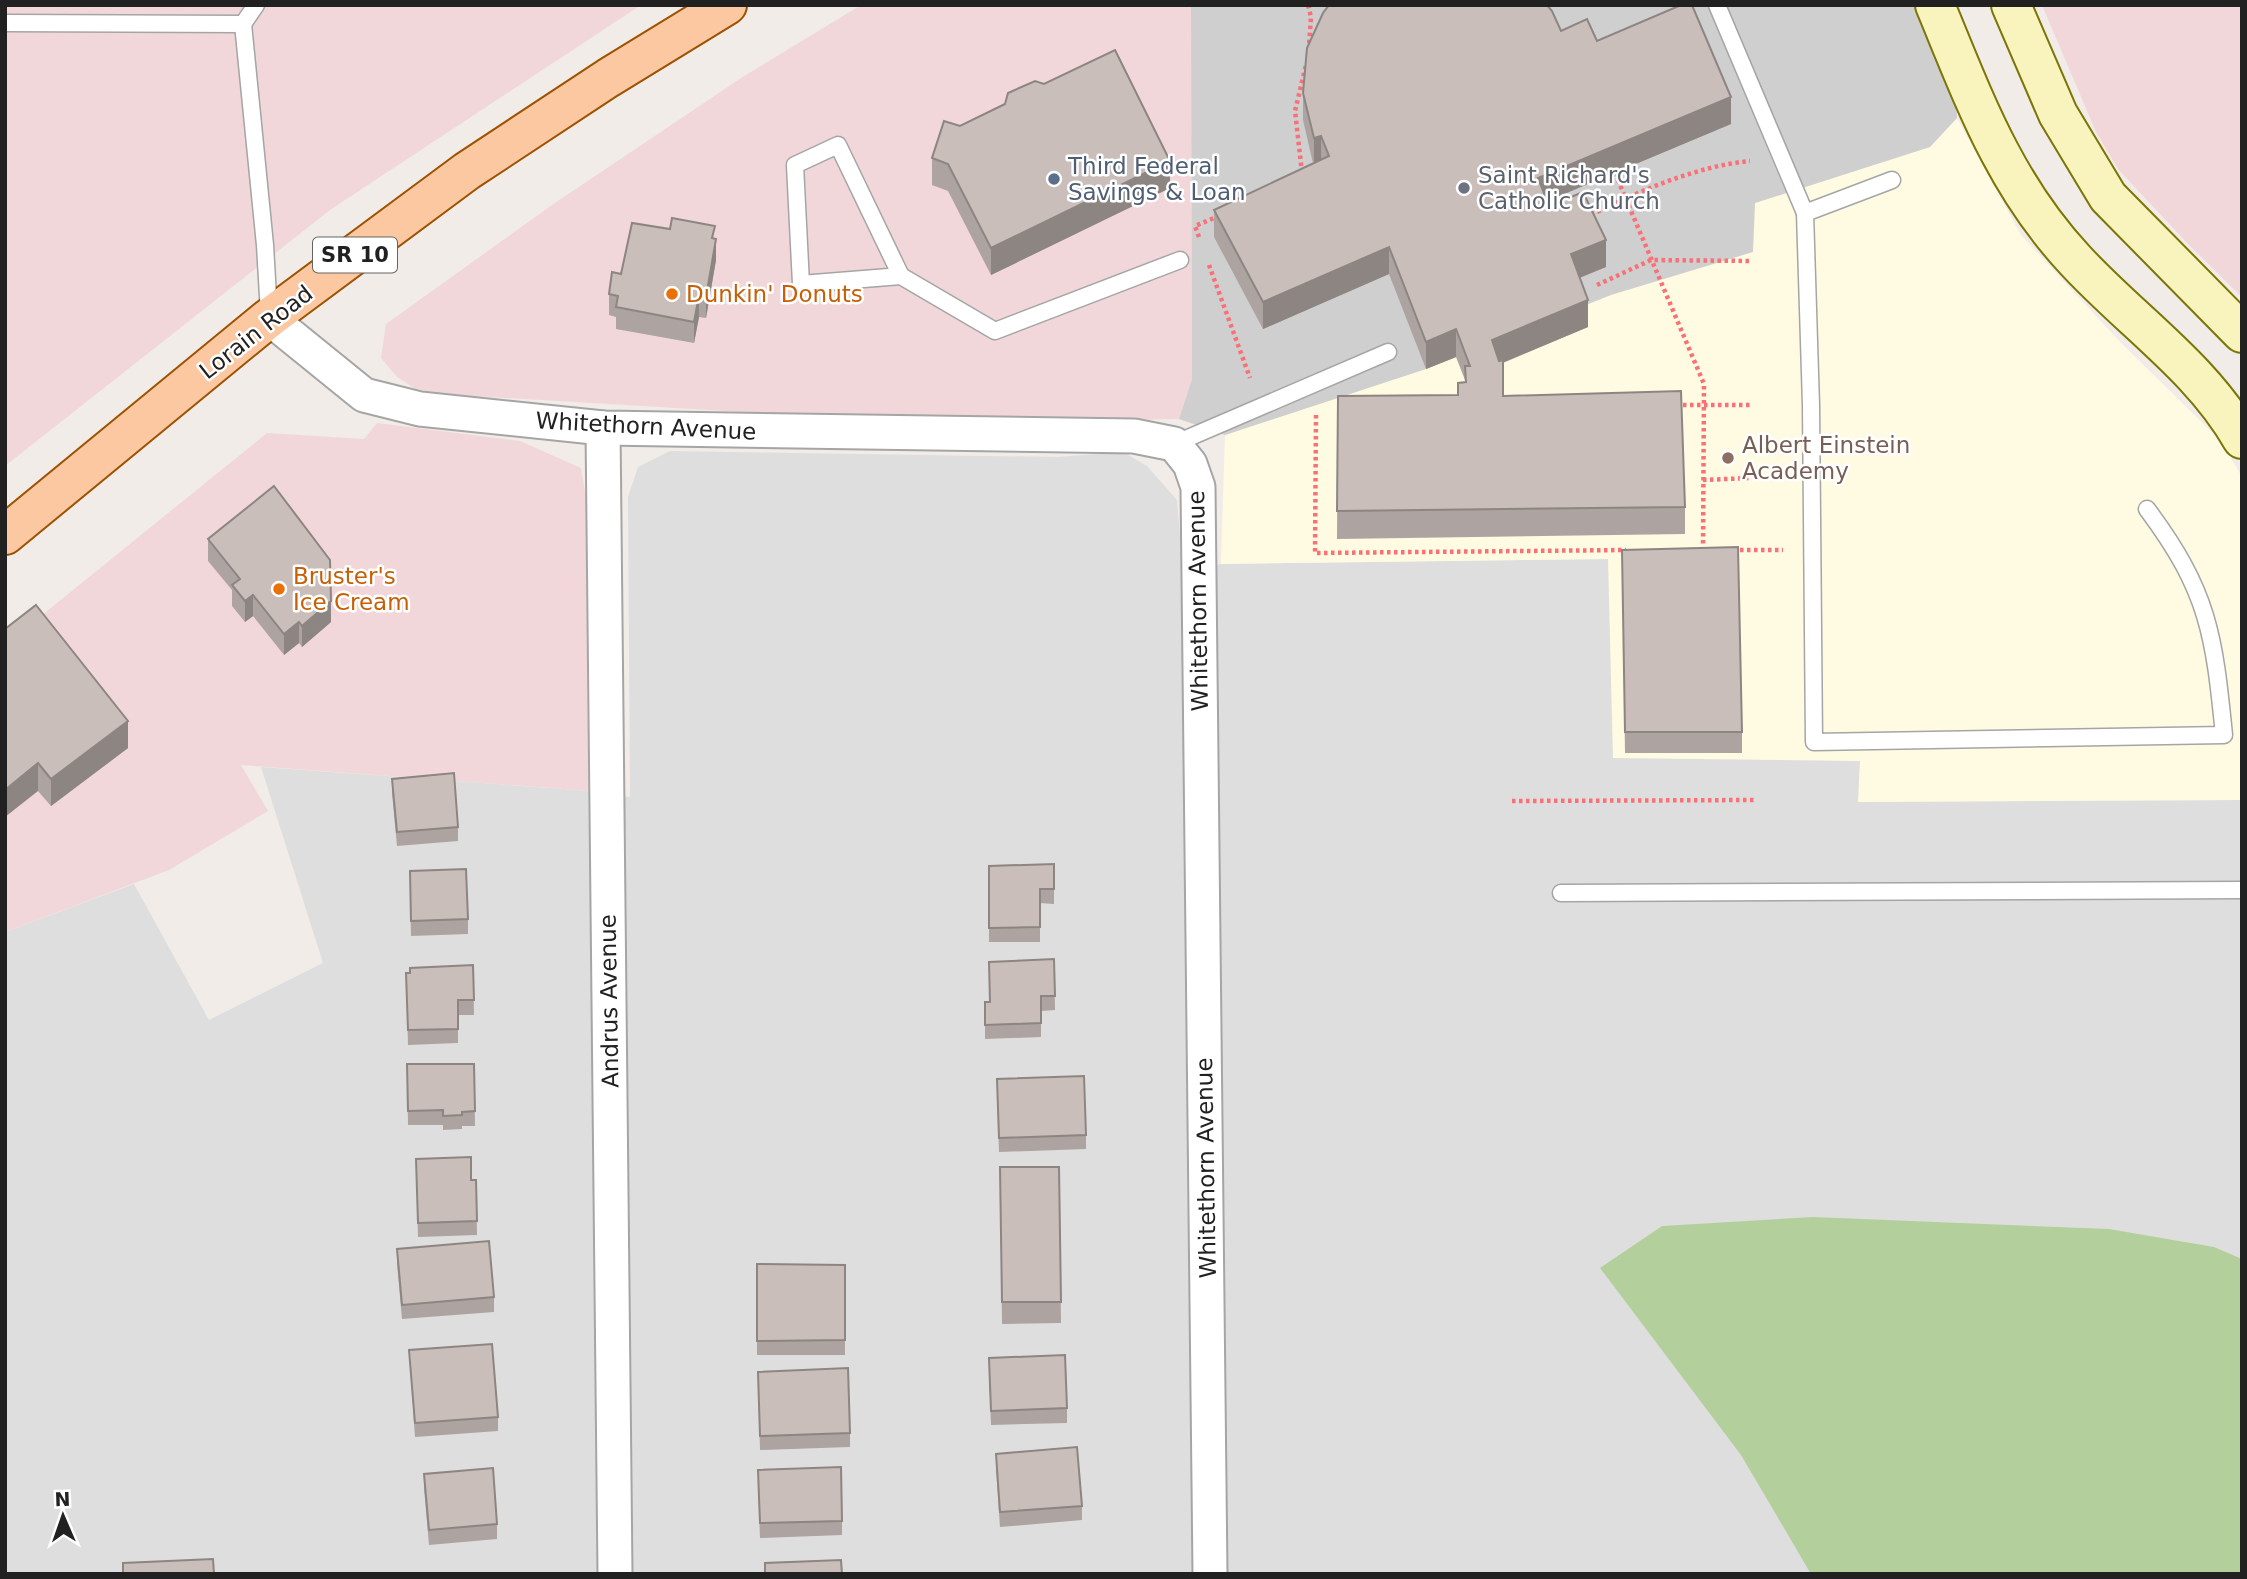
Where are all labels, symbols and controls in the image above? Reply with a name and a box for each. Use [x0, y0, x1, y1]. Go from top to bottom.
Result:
place label: Third Federal Savings & Loan [1067, 153, 1246, 205]
place label: Saint Richard's Catholic Church [1478, 162, 1660, 214]
marker: Third Federal Savings & Loan [1046, 171, 1062, 187]
marker: Saint Richard's Catholic Church [1456, 180, 1472, 196]
road number: SR 10 [313, 238, 397, 272]
street label: Lorain Road [194, 280, 318, 384]
place label: Dunkin' Donuts [686, 281, 863, 307]
marker: Dunkin' Donuts [664, 286, 680, 302]
street label: Whitethorn Avenue [535, 407, 757, 445]
place label: Albert Einstein Academy [1742, 432, 1910, 484]
marker: Albert Einstein Academy [1720, 450, 1736, 466]
street label: Whitethorn Avenue [1183, 490, 1213, 712]
place label: Bruster's Ice Cream [293, 563, 410, 615]
marker: Bruster's Ice Cream [271, 581, 287, 597]
street label: Andrus Avenue [594, 914, 624, 1088]
street label: Whitethorn Avenue [1191, 1057, 1221, 1279]
north arrow [28, 1481, 98, 1551]
text: N [54, 1488, 71, 1510]

